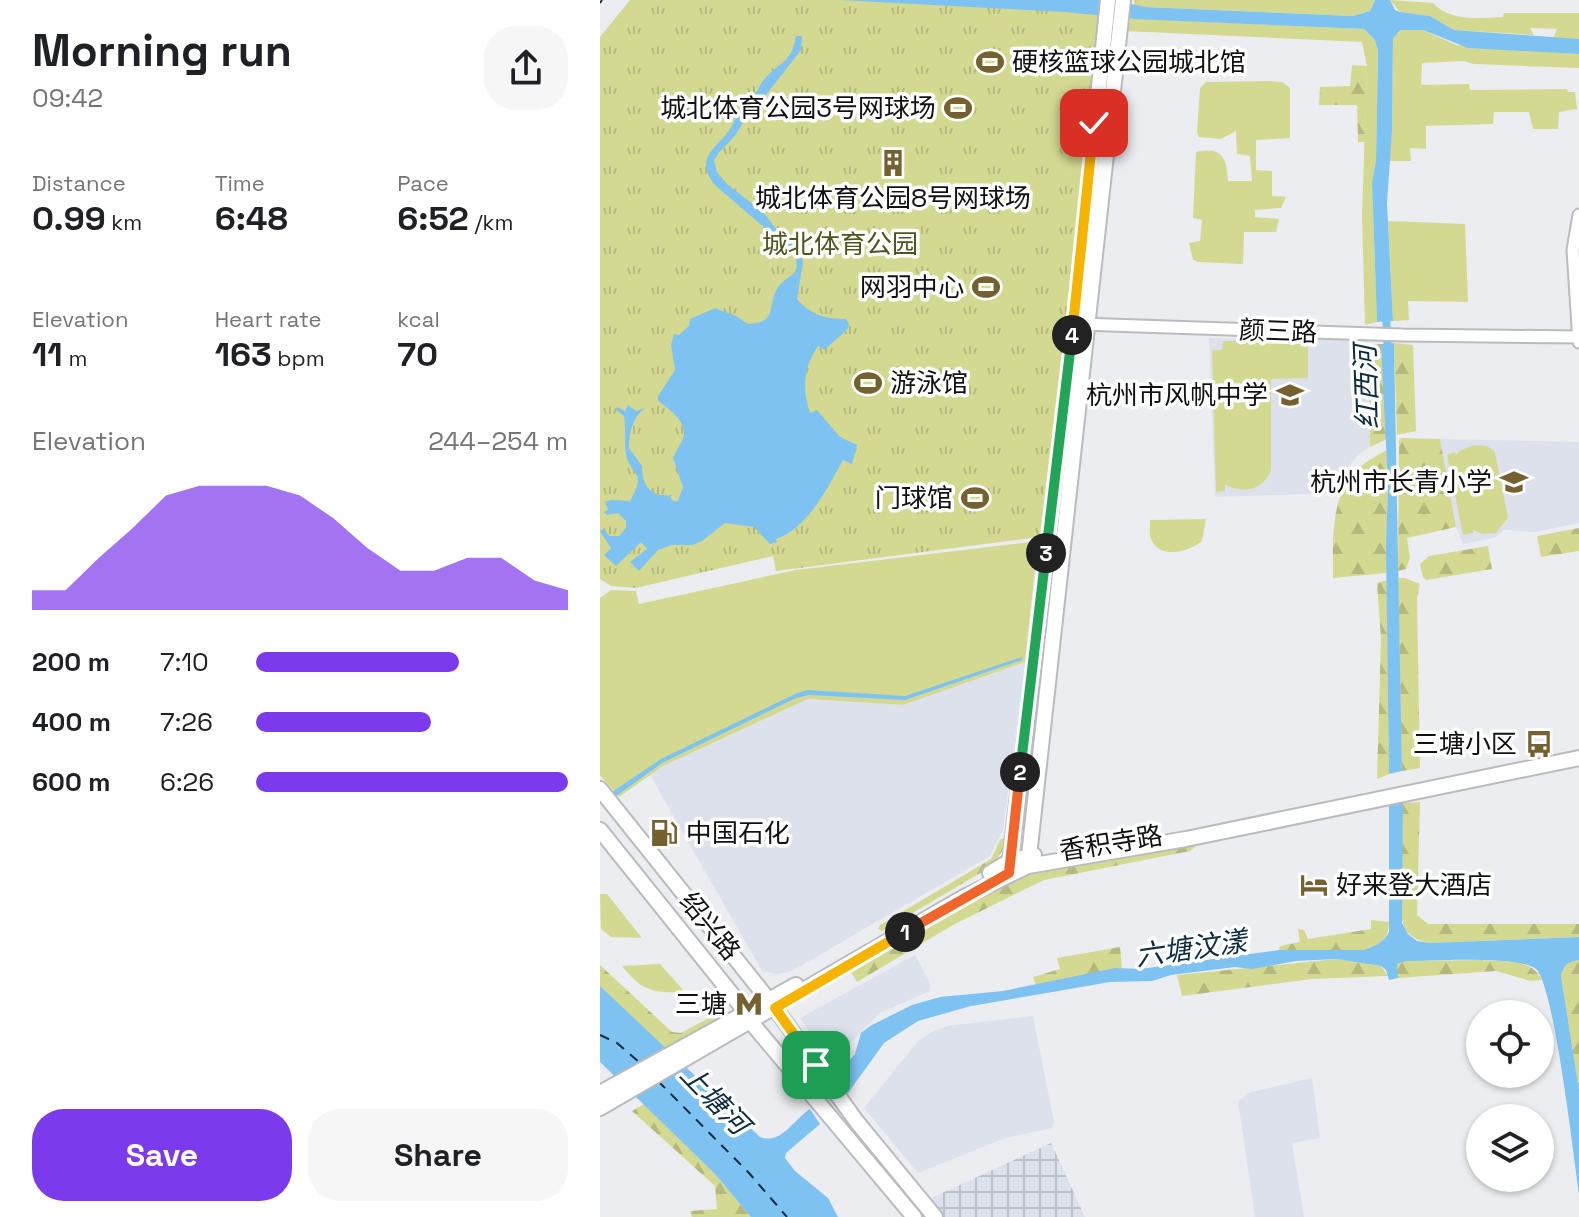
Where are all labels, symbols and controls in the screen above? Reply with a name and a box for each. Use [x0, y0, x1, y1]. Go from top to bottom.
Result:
text: Morning run [32, 23, 292, 79]
button: share [484, 26, 568, 110]
place label: 硬核篮球公园城北馆 [1012, 45, 1246, 79]
sports icon: 硬核篮球公园城北馆 [975, 47, 1005, 77]
text: 09:42 [32, 81, 103, 115]
pin [1060, 89, 1128, 157]
place label: 城北体育公园3号网球场 [660, 91, 936, 125]
sports icon: 城北体育公园3号网球场 [943, 93, 973, 123]
icon: check [1072, 101, 1116, 145]
building icon: 城北体育公园8号网球场 [878, 148, 908, 178]
text: Distance [32, 169, 126, 197]
text: Time [215, 169, 265, 197]
text: Pace [397, 169, 449, 197]
place label: 城北体育公园8号网球场 [755, 181, 1031, 215]
text: 0.99 [32, 197, 106, 240]
text: 6:48 [215, 197, 288, 240]
text: 6:52 [397, 197, 469, 240]
text: km [106, 208, 142, 236]
text: /km [469, 208, 513, 236]
park label: 城北体育公园 [762, 227, 918, 261]
place label: 网羽中心 [860, 270, 964, 304]
sports icon: 网羽中心 [971, 272, 1001, 302]
text: Elevation [32, 305, 128, 333]
text: Heart rate [215, 305, 321, 333]
text: kcal [397, 305, 440, 333]
street label: 颜三路 [1238, 313, 1318, 349]
pin: 4 [1052, 315, 1092, 355]
text: 4 [1065, 321, 1079, 349]
text: 11 [32, 333, 63, 376]
text: 163 [215, 333, 272, 376]
text: 70 [397, 333, 438, 376]
water label: 红西河 [1346, 339, 1385, 430]
text: m [63, 344, 87, 372]
text: bpm [272, 344, 325, 372]
place label: 游泳馆 [890, 366, 968, 400]
sports icon: 游泳馆 [853, 368, 883, 398]
place label: 杭州市风帆中学 [1086, 378, 1268, 412]
school or university icon: 杭州市风帆中学 [1275, 380, 1305, 410]
text: Elevation [32, 424, 146, 458]
text: 244–254 m [428, 424, 568, 458]
place label: 杭州市长青小学 [1310, 465, 1492, 499]
school or university icon: 杭州市长青小学 [1499, 467, 1529, 497]
place label: 门球馆 [875, 481, 953, 515]
sports icon: 门球馆 [960, 483, 990, 513]
pin: 3 [1026, 533, 1066, 573]
text: 3 [1039, 539, 1053, 567]
text: 200 m [32, 645, 110, 679]
text: 7:10 [160, 645, 209, 679]
text: 400 m [32, 705, 111, 739]
text: 7:26 [160, 705, 213, 739]
place label: 三塘小区 [1413, 727, 1517, 761]
bus stop icon: 三塘小区 [1524, 729, 1554, 759]
pin: 2 [1000, 752, 1040, 792]
text: 2 [1013, 758, 1027, 786]
text: 600 m [32, 765, 111, 799]
text: 6:26 [160, 765, 214, 799]
place label: 中国石化 [686, 816, 790, 850]
fuel station icon: 中国石化 [649, 818, 679, 848]
street label: 香积寺路 [1057, 818, 1165, 868]
place label: 好来登大酒店 [1336, 868, 1492, 902]
hotel icon: 好来登大酒店 [1299, 870, 1329, 900]
street label: 绍兴路 [672, 885, 748, 967]
pin: 1 [885, 912, 925, 952]
text: 1 [900, 918, 910, 946]
water label: 六塘汶漾 [1133, 922, 1253, 974]
place label: 三塘 [675, 987, 727, 1021]
metro station icon: 三塘 [734, 989, 764, 1019]
map controls [1466, 1000, 1554, 1192]
button: locate [1466, 1000, 1554, 1088]
pin [782, 1031, 850, 1099]
icon: arrive [794, 1043, 838, 1087]
water label: 上塘河 [673, 1056, 761, 1145]
button: layers [1466, 1104, 1554, 1192]
button: Save [32, 1109, 292, 1201]
button: Share [308, 1109, 568, 1201]

